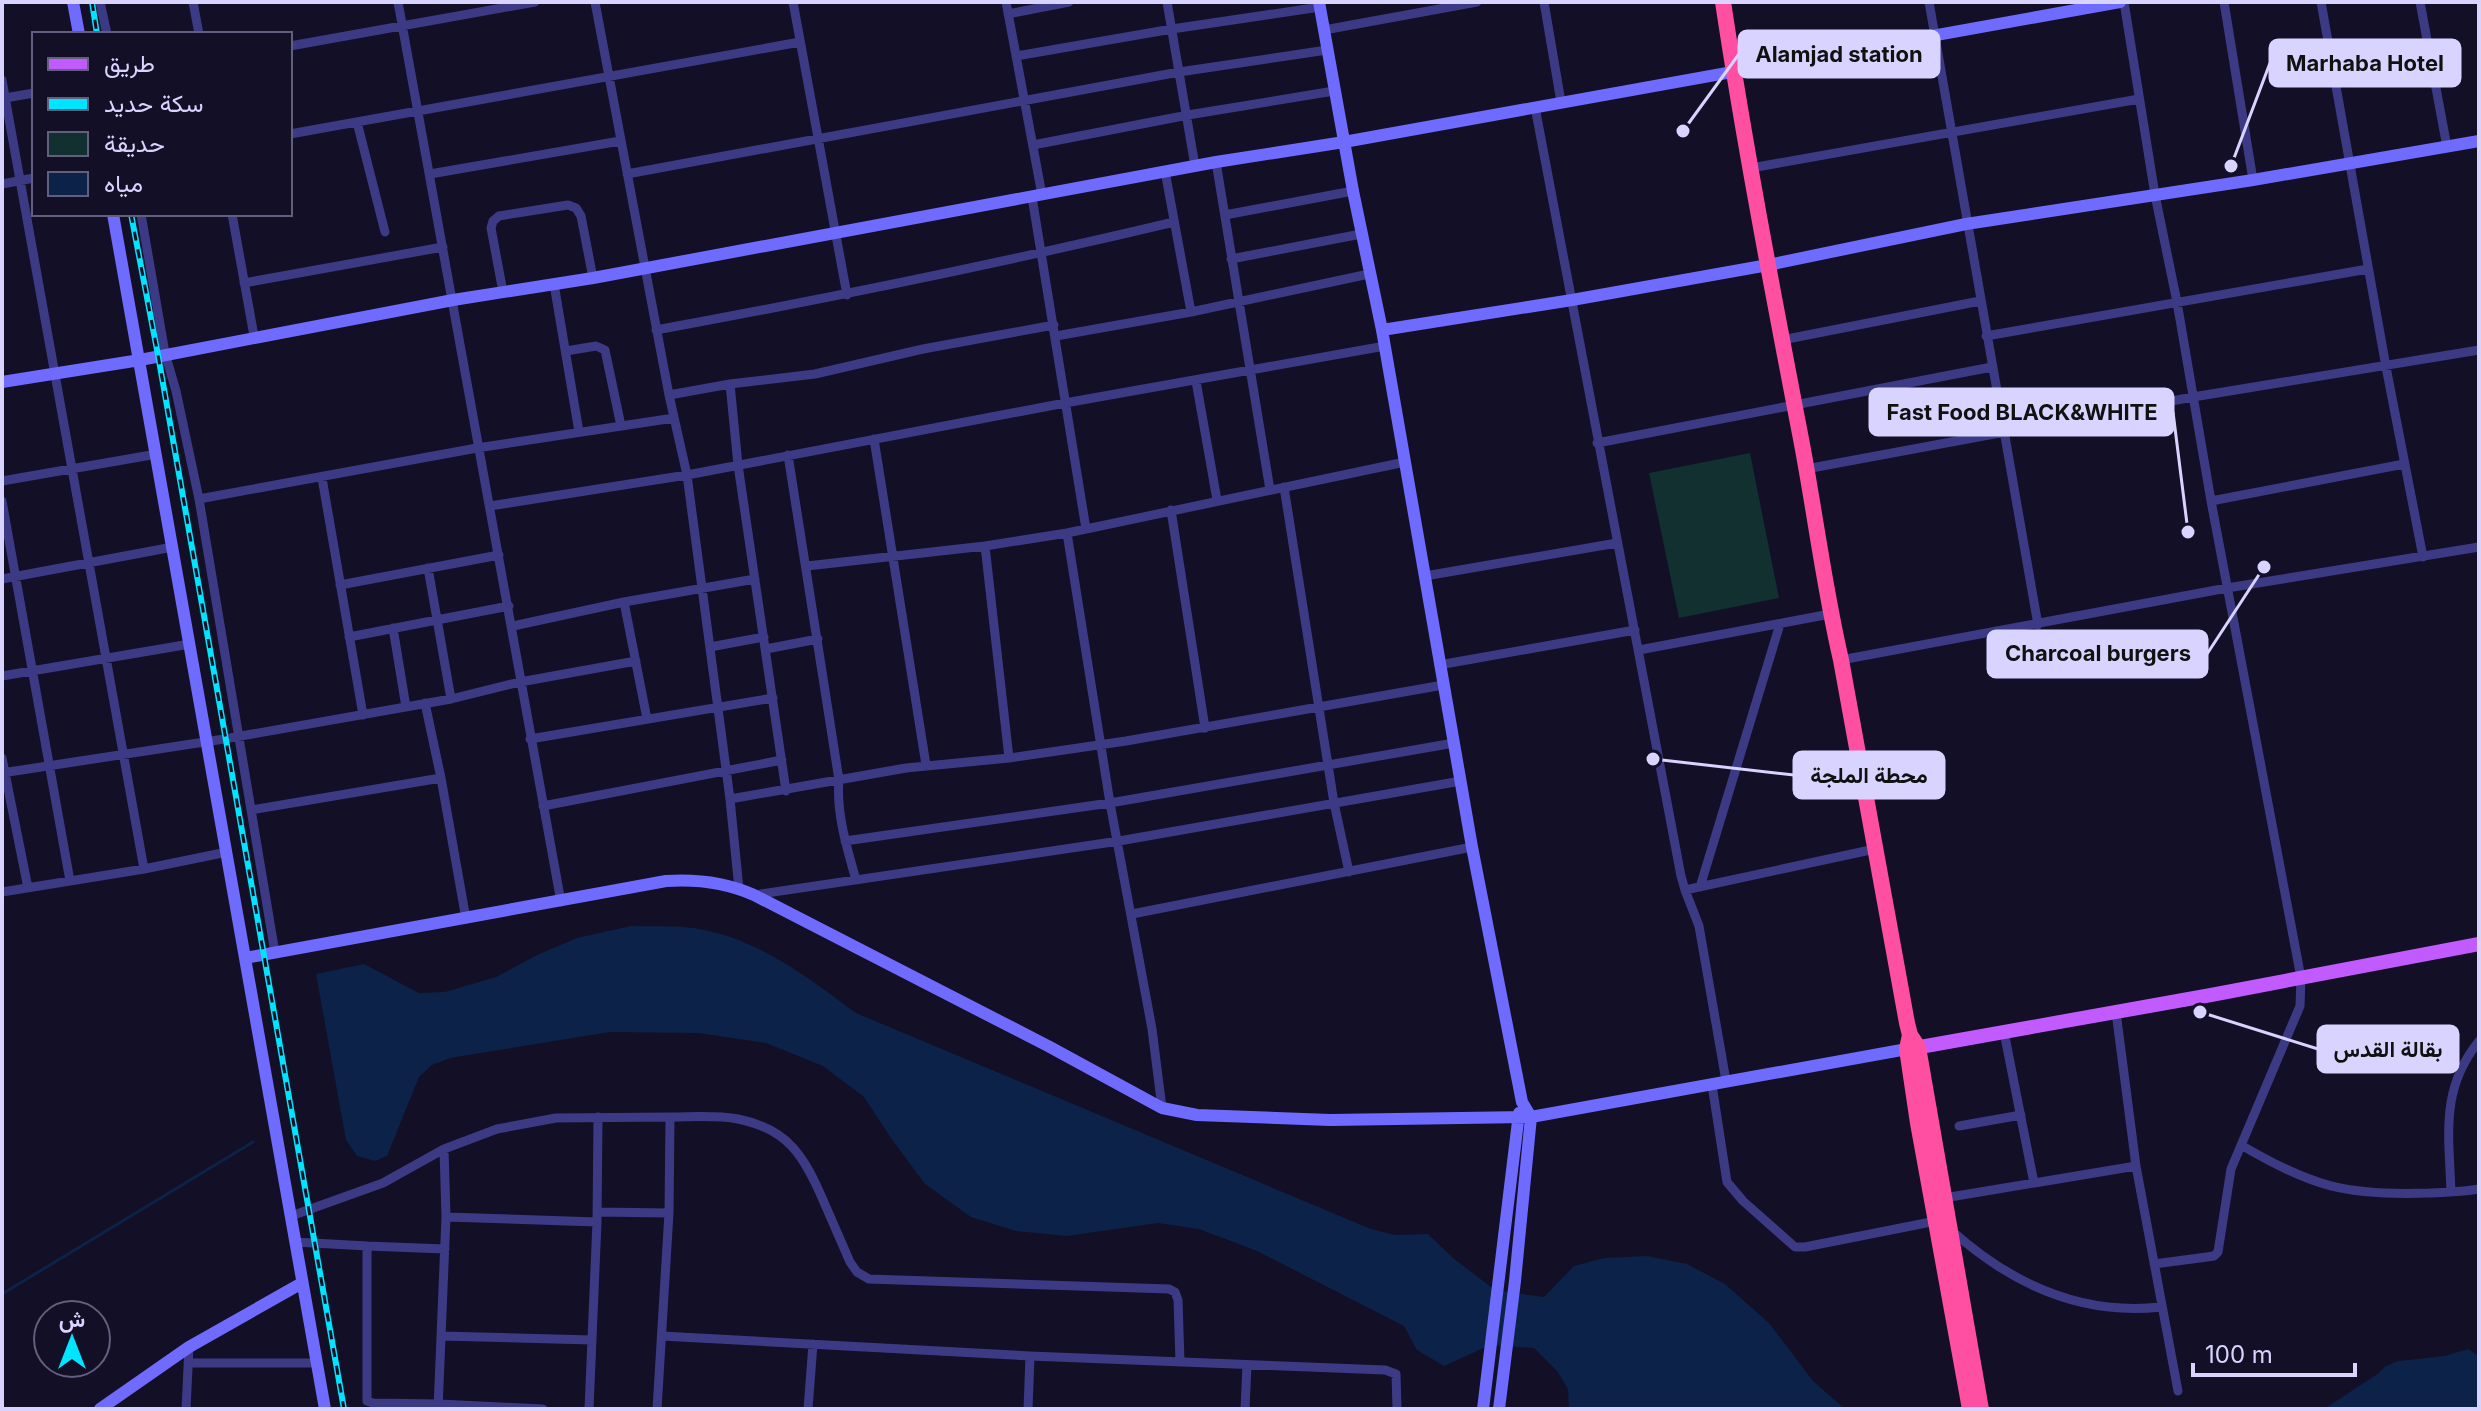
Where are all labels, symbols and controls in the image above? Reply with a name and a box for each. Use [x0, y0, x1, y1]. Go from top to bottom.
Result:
callout: Alamjad station [1739, 31, 1939, 77]
legend [32, 32, 292, 216]
callout: Marhaba Hotel [2270, 40, 2460, 86]
text: Alamjad station [1755, 41, 1923, 67]
text: طريق [104, 49, 155, 79]
text: Marhaba Hotel [2286, 50, 2444, 76]
text: سكة حديد [104, 89, 203, 118]
text: حديقة [104, 129, 165, 158]
text: مياه [104, 169, 143, 198]
callout: Fast Food BLACK&WHITE [1870, 389, 2173, 435]
text: Fast Food BLACK&WHITE [1886, 399, 2158, 425]
callout: Charcoal burgers [1988, 631, 2207, 677]
text: Charcoal burgers [2005, 640, 2191, 666]
callout: محطة الملجة [1794, 752, 1944, 798]
text: محطة الملجة [1810, 762, 1928, 789]
callout: بقالة القدس [2318, 1026, 2458, 1072]
text: بقالة القدس [2334, 1036, 2442, 1063]
north arrow [32, 1299, 112, 1379]
text: ش [59, 1306, 85, 1333]
scale bar [2193, 1327, 2355, 1377]
text: 100 m [2205, 1340, 2273, 1369]

